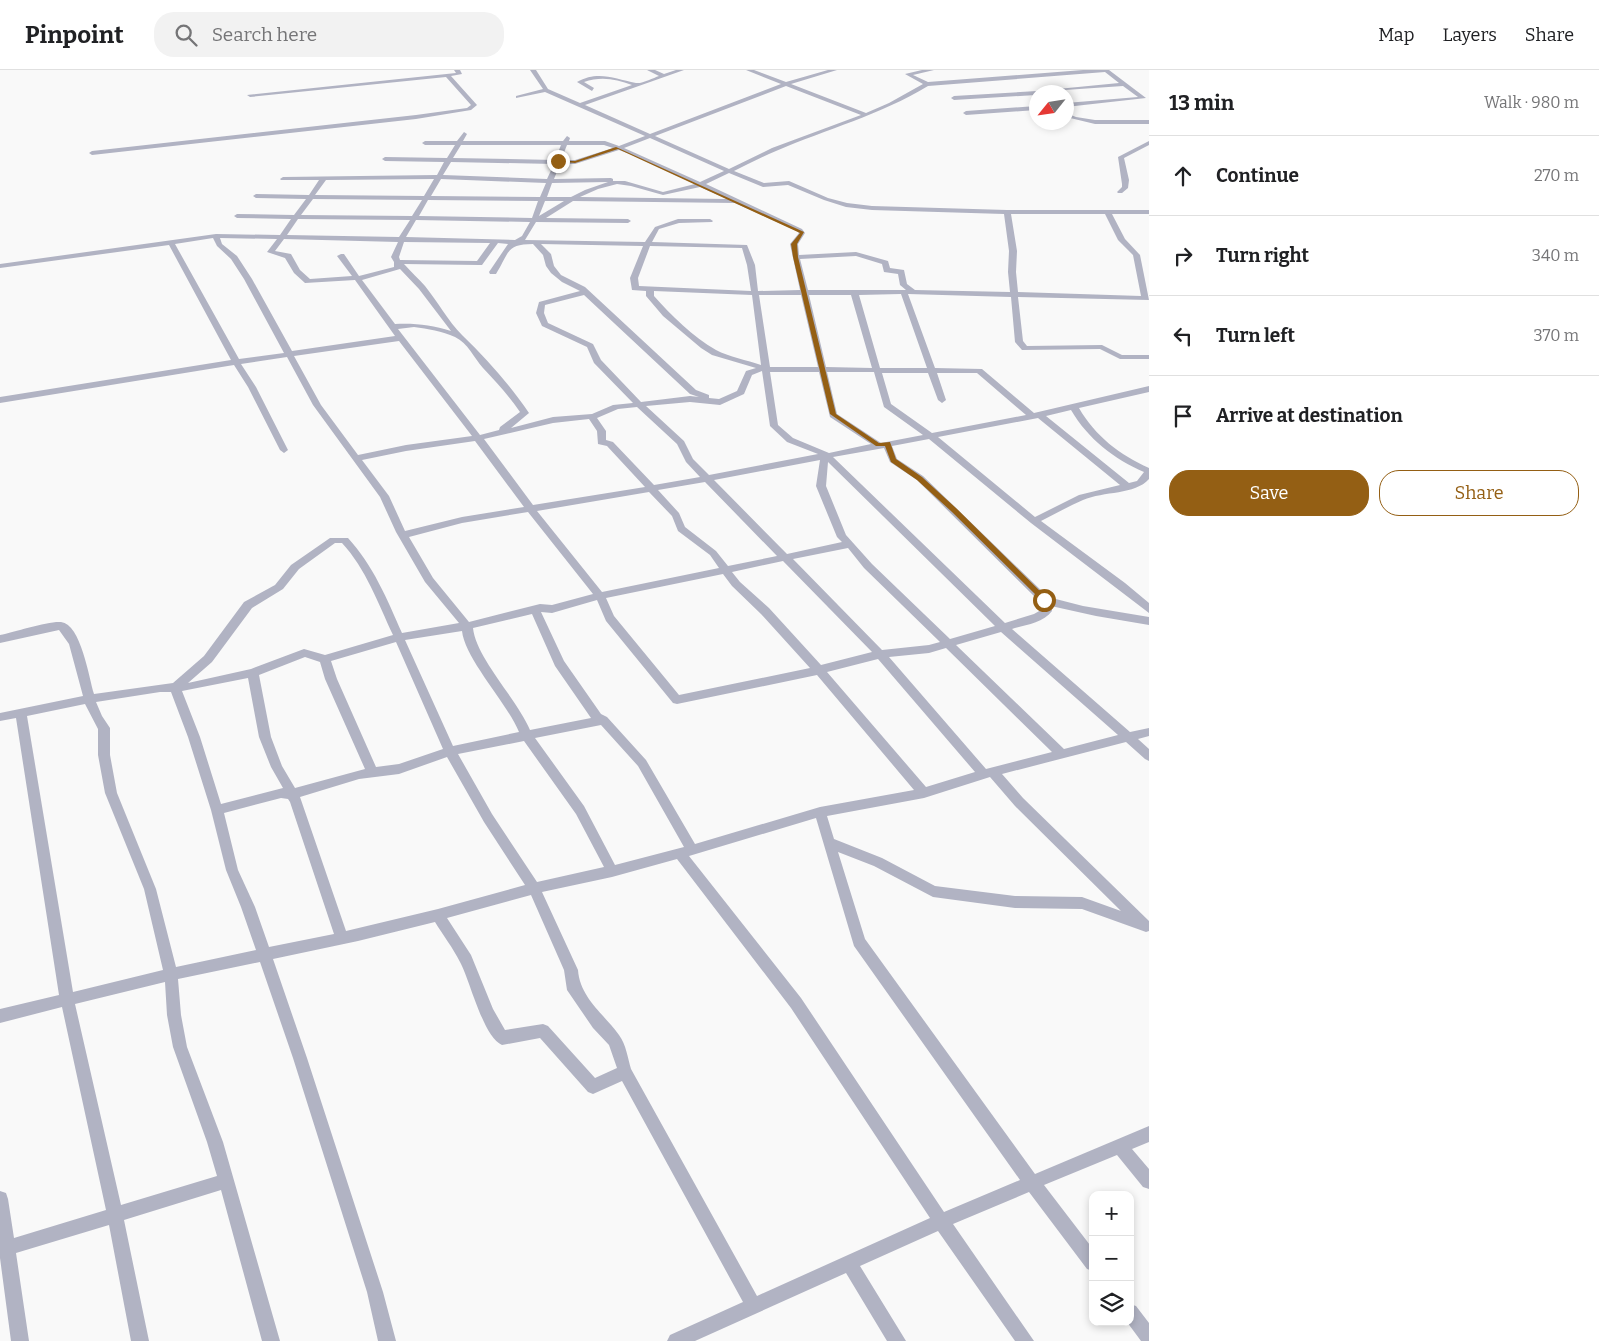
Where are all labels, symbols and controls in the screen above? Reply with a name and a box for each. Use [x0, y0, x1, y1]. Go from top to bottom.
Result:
search box [154, 12, 504, 57]
text: Pinpoint [25, 21, 124, 49]
icon: search [172, 21, 200, 49]
text: Search here [212, 23, 317, 46]
text: Map [1378, 24, 1414, 46]
text: Layers [1442, 24, 1497, 46]
text: Share [1525, 24, 1574, 46]
north arrow [1029, 85, 1074, 130]
text: 13 min [1169, 90, 1234, 116]
text: Walk · 980 m [1484, 93, 1579, 112]
route end [547, 150, 570, 173]
icon: ahead [1169, 162, 1197, 190]
text: Continue [1216, 164, 1299, 187]
text: 270 m [1534, 166, 1579, 185]
icon: right [1169, 242, 1197, 270]
text: Turn right [1216, 244, 1309, 267]
text: 340 m [1532, 246, 1579, 265]
icon: left [1169, 322, 1197, 350]
text: Turn left [1216, 324, 1295, 347]
text: 370 m [1533, 326, 1579, 345]
icon: arrive [1169, 402, 1197, 430]
text: Arrive at destination [1216, 404, 1403, 427]
button: Save [1169, 470, 1369, 516]
button: Share [1379, 470, 1579, 516]
route start [1033, 589, 1056, 612]
map controls [1089, 1191, 1134, 1326]
button: + [1089, 1191, 1134, 1236]
button: − [1089, 1236, 1134, 1281]
button: layers [1089, 1281, 1134, 1326]

